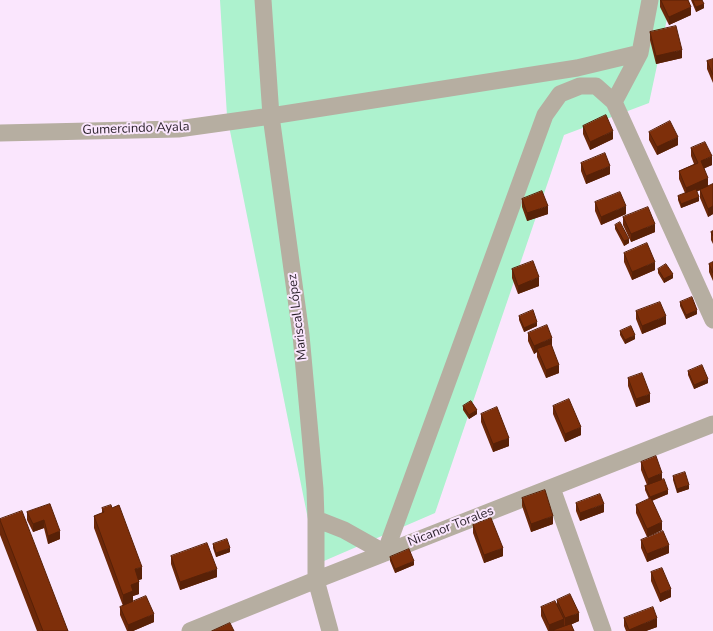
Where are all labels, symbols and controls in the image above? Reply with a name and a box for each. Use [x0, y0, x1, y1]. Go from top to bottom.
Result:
street label: Gumercindo Ayala [82, 119, 190, 139]
street label: Mariscal López [285, 273, 311, 361]
street label: Nicanor Torales [406, 503, 496, 551]

